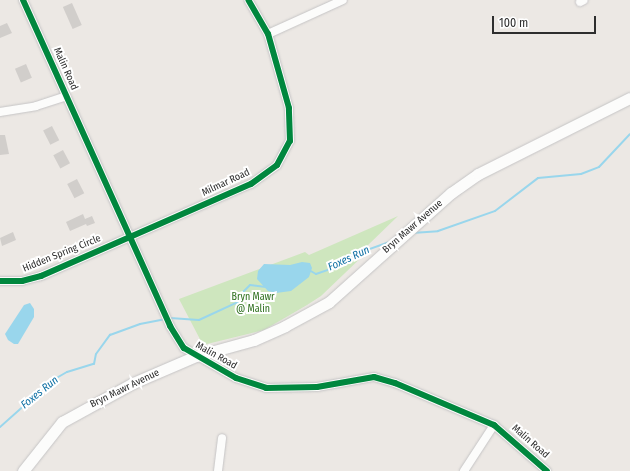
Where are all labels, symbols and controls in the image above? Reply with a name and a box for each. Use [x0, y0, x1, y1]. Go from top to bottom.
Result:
scale bar [494, 8, 598, 34]
text: 100 m [499, 16, 528, 30]
street label: Malin Road [50, 46, 80, 92]
street label: Milmar Road [200, 167, 252, 199]
street label: Bryn Mawr Avenue [381, 198, 445, 256]
street label: Hidden Spring Circle [21, 233, 103, 275]
water label: Foxes Run [326, 244, 372, 274]
park label: Bryn Mawr @ Malin [231, 291, 275, 314]
street label: Malin Road [193, 340, 239, 372]
street label: Bryn Mawr Avenue [88, 367, 162, 411]
water label: Foxes Run [19, 374, 61, 412]
street label: Malin Road [509, 423, 551, 461]

